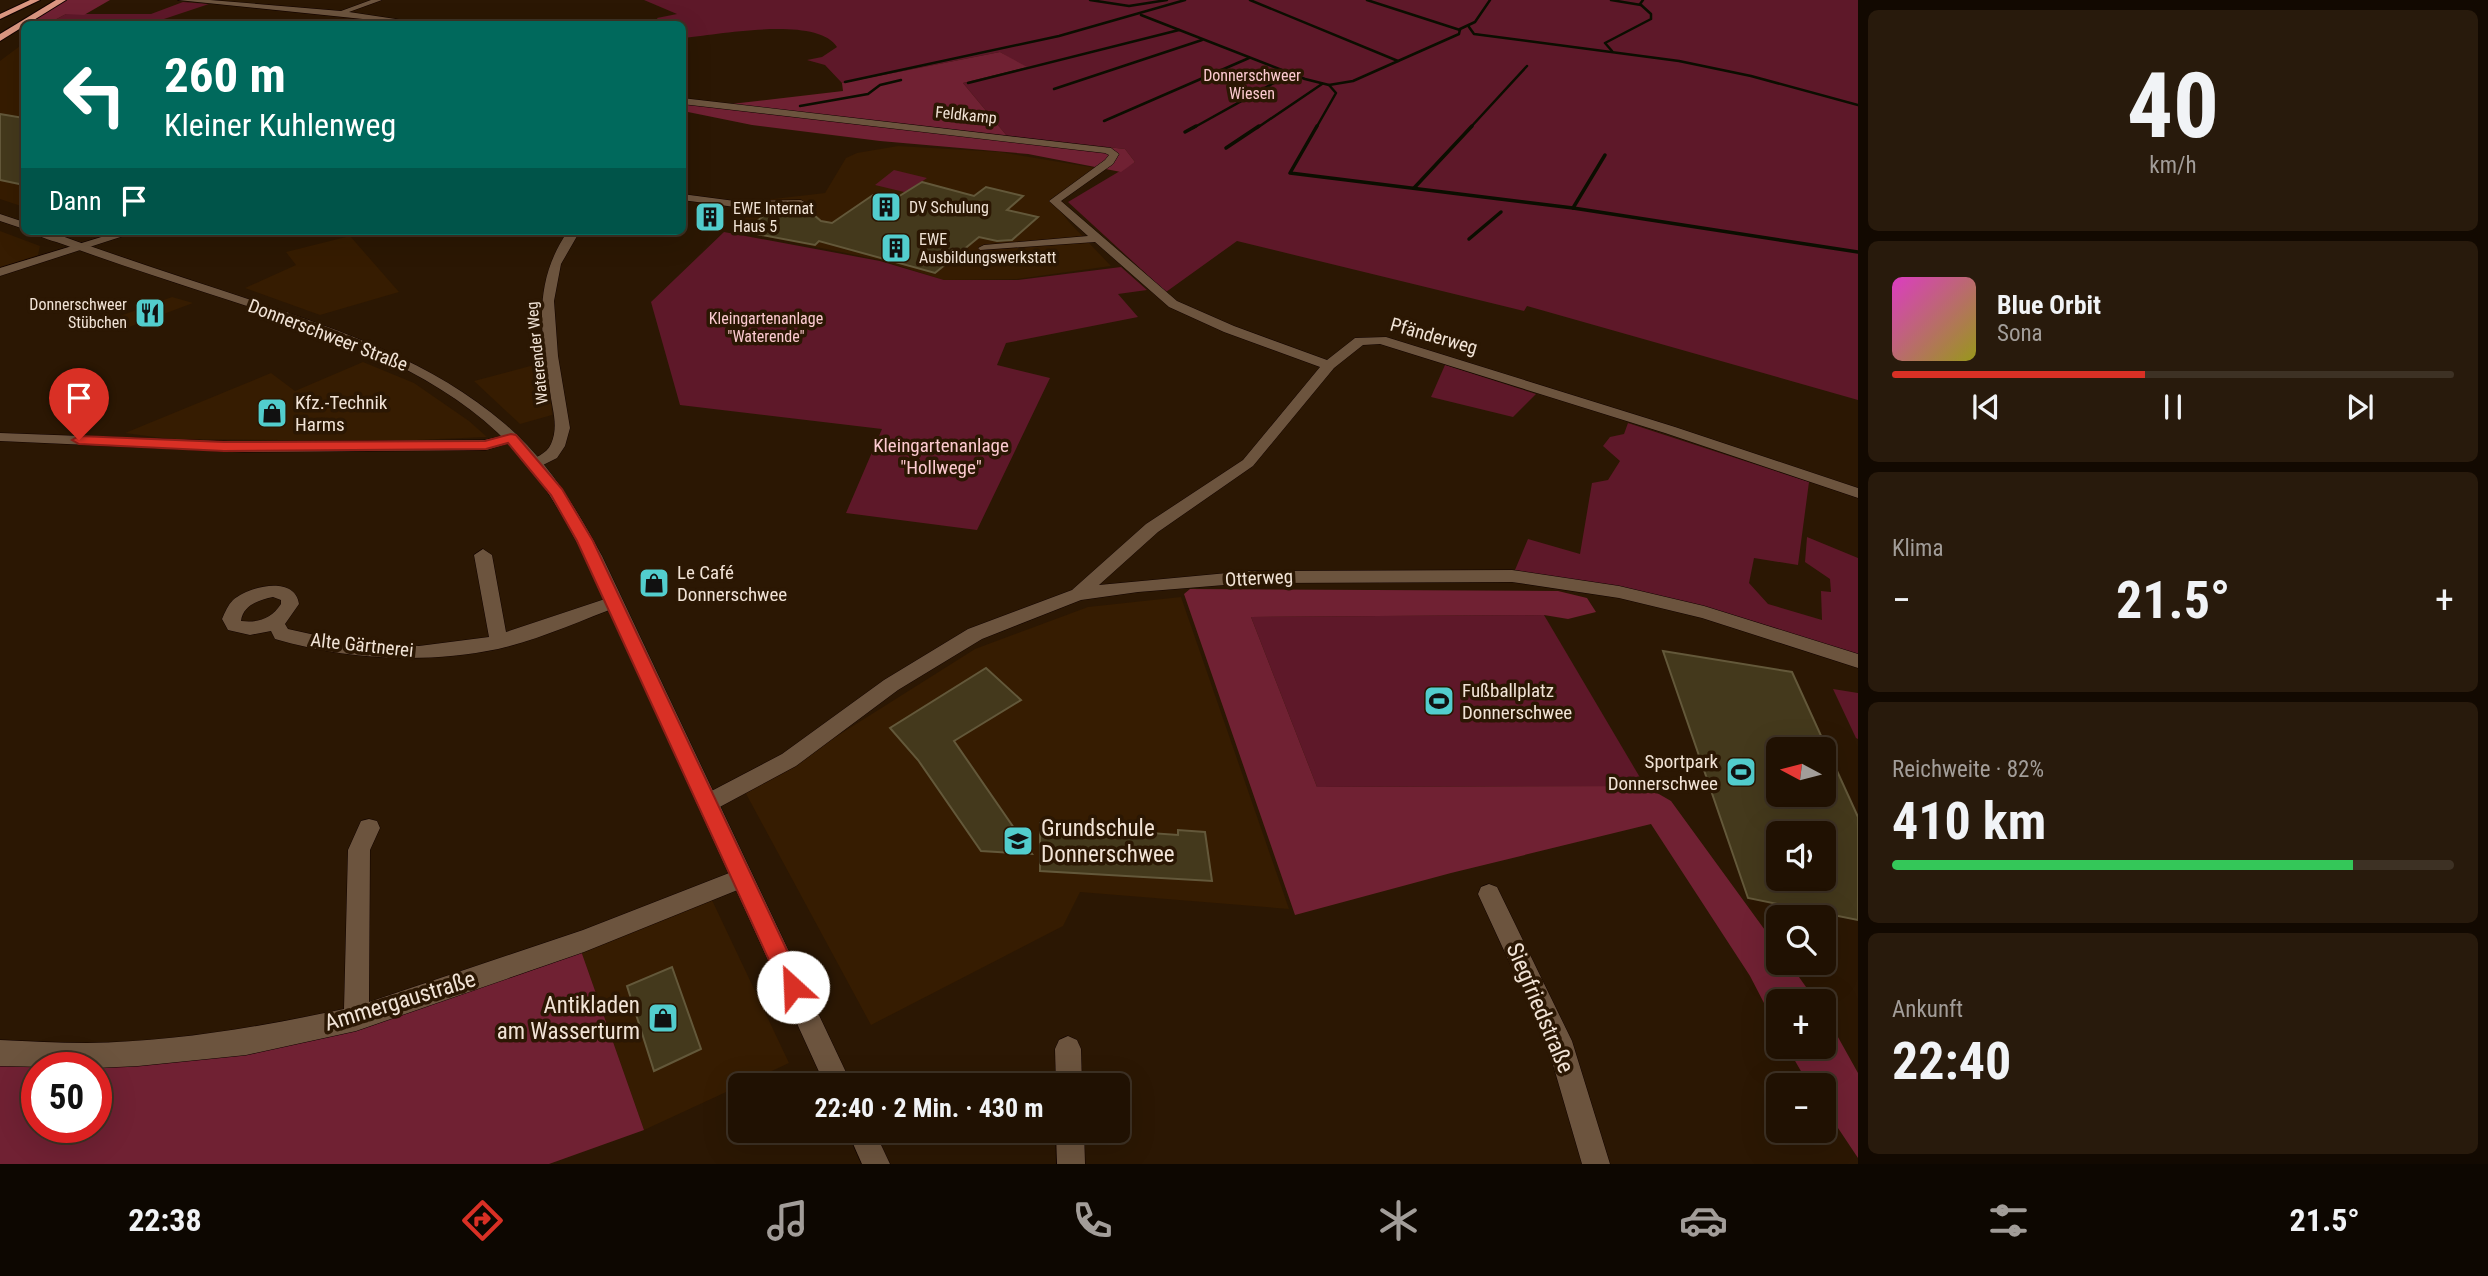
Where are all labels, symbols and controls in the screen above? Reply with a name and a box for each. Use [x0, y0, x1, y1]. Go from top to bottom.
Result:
text: 260 m [164, 47, 286, 104]
icon: left [49, 49, 140, 140]
text: 40 [2127, 53, 2219, 159]
park label: Donnerschweer Wiesen [1203, 66, 1301, 103]
street label: Feldkamp [934, 102, 998, 128]
text: Kleiner Kuhlenweg [164, 106, 396, 144]
text: km/h [2149, 152, 2197, 179]
icon: arrive [115, 182, 153, 220]
text: Dann [49, 186, 101, 216]
building icon: DV Schulung [869, 190, 903, 224]
place label: DV Schulung [909, 198, 989, 217]
place label: EWE Internat Haus 5 [733, 199, 814, 236]
building icon: EWE Internat Haus 5 [693, 200, 727, 234]
place label: EWE Ausbildungswerkstatt [919, 230, 1056, 267]
building icon: EWE Ausbildungswerkstatt [879, 231, 913, 265]
text: Blue Orbit [1997, 290, 2101, 320]
street label: Donnerschweer Straße [245, 294, 411, 376]
place label: Donnerschweer Stübchen [29, 295, 127, 332]
restaurant icon: Donnerschweer Stübchen [133, 296, 167, 330]
street label: Waterender Weg [522, 301, 552, 405]
park label: Kleingartenanlage "Waterende" [709, 309, 823, 346]
street label: Pfänderweg [1388, 313, 1480, 359]
text: Sona [1997, 320, 2043, 347]
pin [49, 368, 109, 440]
icon: arrive [60, 379, 98, 417]
icon: previous [1967, 388, 2005, 426]
icon: pause [2154, 388, 2192, 426]
icon: next [2341, 388, 2379, 426]
place label: Kfz.-Technik Harms [295, 391, 388, 436]
shop icon: Kfz.-Technik Harms [255, 396, 289, 430]
park label: Kleingartenanlage "Hollwege" [873, 434, 1009, 479]
text: Klima [1892, 535, 1943, 562]
place label: Le Café Donnerschwee [677, 561, 787, 606]
street label: Otterweg [1224, 565, 1294, 591]
shop icon: Le Café Donnerschwee [637, 566, 671, 600]
text: 21.5° [2116, 570, 2230, 631]
text: − [1892, 578, 1911, 622]
text: + [2435, 578, 2454, 622]
street label: Alte Gärtnerei [309, 628, 415, 662]
place label: Fußballplatz Donnerschwee [1462, 679, 1572, 724]
sports icon: Fußballplatz Donnerschwee [1422, 684, 1456, 718]
north arrow [1766, 737, 1836, 807]
map controls [1766, 737, 1836, 1143]
place label: Sportpark Donnerschwee [1608, 750, 1718, 795]
sports icon: Sportpark Donnerschwee [1724, 755, 1758, 789]
text: Reichweite · 82% [1892, 756, 2044, 783]
text: 410 km [1892, 791, 2046, 852]
place label: Grundschule Donnerschwee [1041, 815, 1174, 868]
button: sound [1766, 821, 1836, 891]
school or university icon: Grundschule Donnerschwee [1001, 824, 1035, 858]
button: search [1766, 905, 1836, 975]
street label: Siegfriedstraße [1500, 939, 1580, 1077]
position arrow [756, 950, 830, 1024]
street label: Ammergaustraße [321, 965, 479, 1037]
button: + [1766, 989, 1836, 1059]
place label: Antikladen am Wasserturm [497, 992, 640, 1045]
text: Ankunft [1892, 996, 1963, 1023]
shop icon: Antikladen am Wasserturm [646, 1001, 680, 1035]
text: 22:40 [1892, 1031, 2011, 1092]
speed limit sign: 50 [21, 1052, 112, 1143]
button: − [1766, 1073, 1836, 1143]
text: 22:40 · 2 Min. · 430 m [815, 1093, 1043, 1123]
icon: directions [458, 1196, 507, 1245]
icon: music [763, 1196, 812, 1245]
icon: phone [1068, 1196, 1117, 1245]
icon: climate [1374, 1196, 1423, 1245]
icon: car [1679, 1196, 1728, 1245]
icon: filters [1984, 1196, 2033, 1245]
text: 22:38 [128, 1201, 202, 1239]
text: 21.5° [2290, 1201, 2360, 1239]

